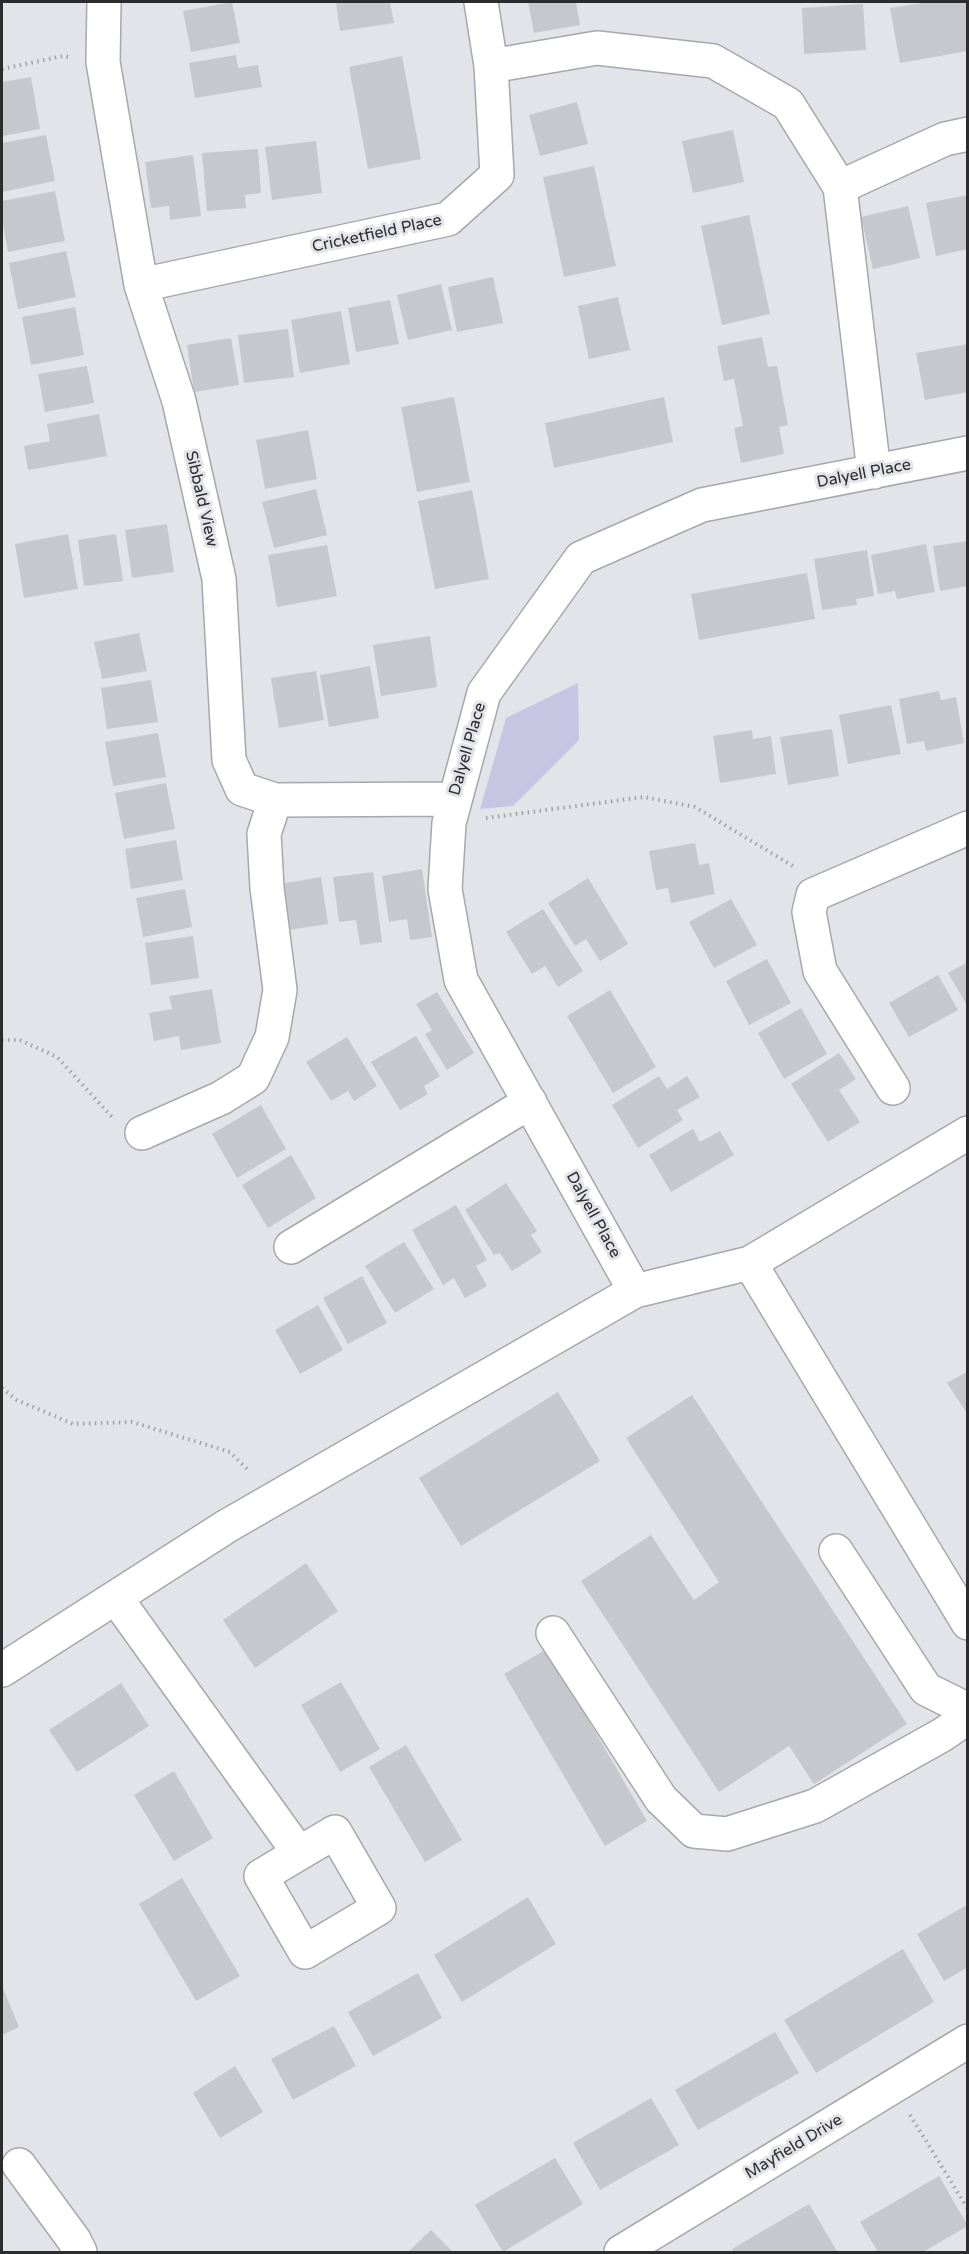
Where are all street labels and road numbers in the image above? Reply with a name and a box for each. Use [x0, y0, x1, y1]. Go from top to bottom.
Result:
street label: Cricketfield Place [310, 211, 444, 257]
street label: Sibbald View [181, 449, 221, 549]
street label: Dalyell Place [815, 455, 913, 493]
street label: Dalyell Place [446, 700, 490, 798]
street label: Dalyell Place [561, 1169, 625, 1261]
street label: Mayfield Drive [742, 2110, 846, 2184]

